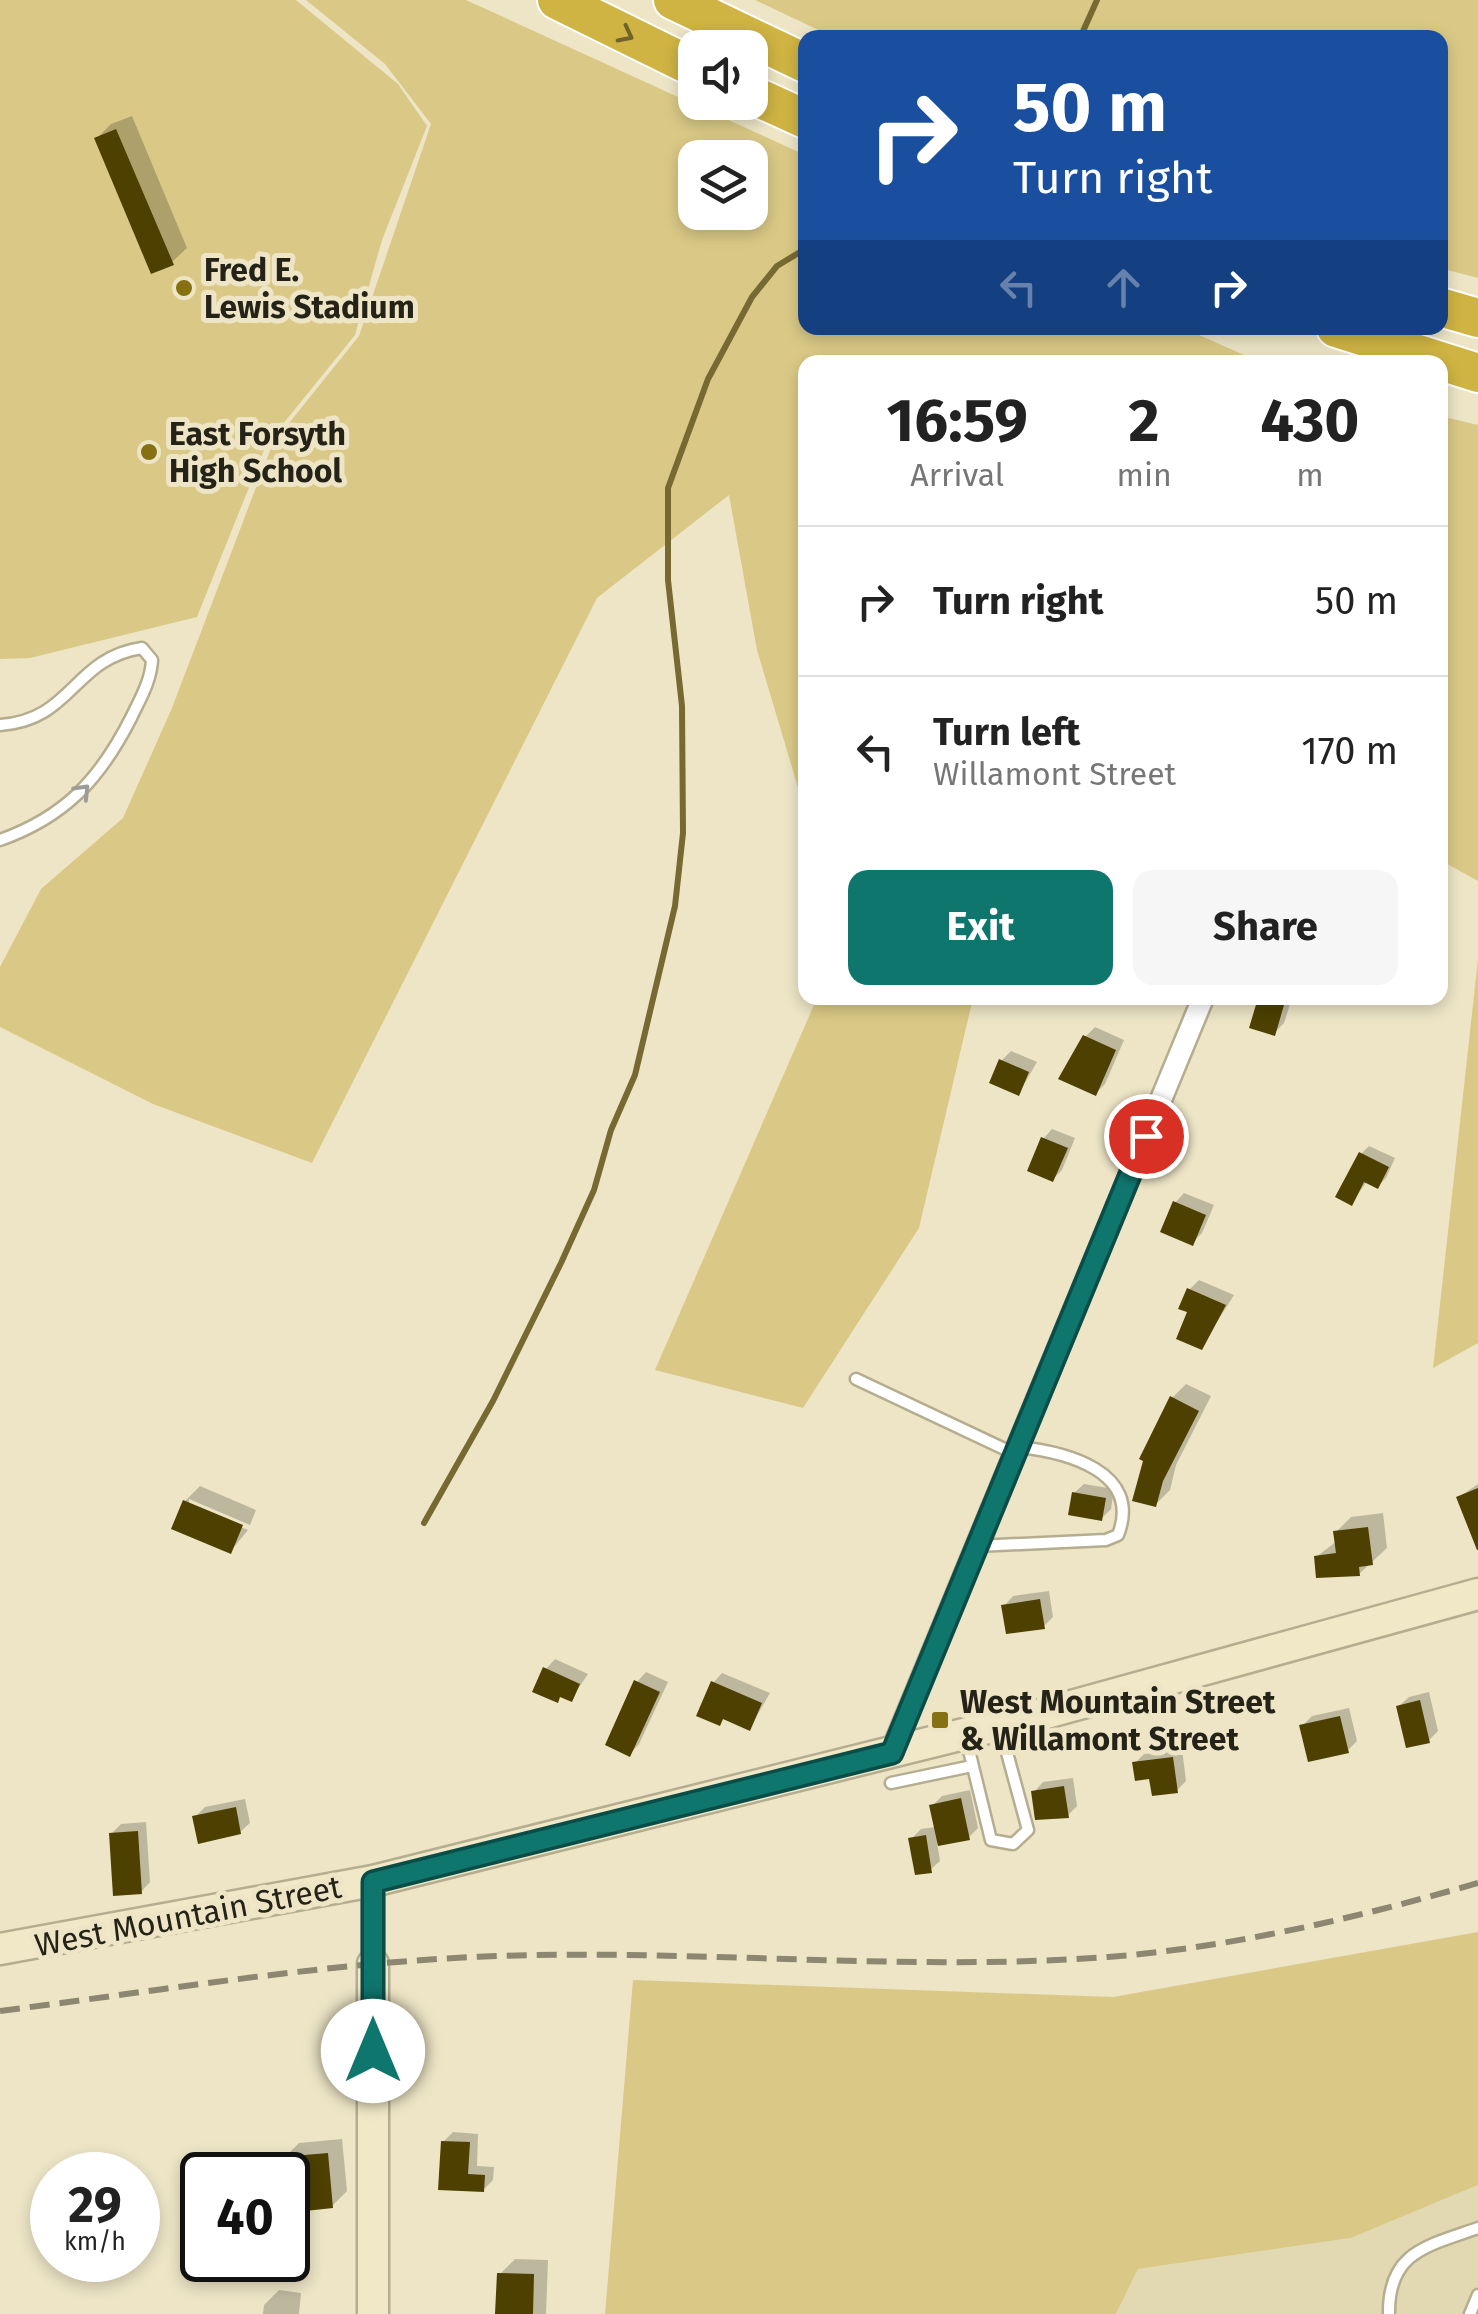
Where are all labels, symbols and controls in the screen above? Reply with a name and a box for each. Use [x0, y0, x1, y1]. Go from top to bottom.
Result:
one-way arrow [615, 22, 633, 42]
map controls [678, 30, 768, 230]
button: sound [678, 30, 768, 120]
text: 50 m [1013, 66, 1167, 150]
icon: right [848, 70, 978, 200]
button: layers [678, 140, 768, 230]
text: Turn right [1013, 151, 1212, 205]
place label: Fred E. Lewis Stadium [204, 251, 415, 326]
icon: left [991, 260, 1046, 315]
icon: ahead [1096, 260, 1151, 315]
icon: right [1201, 260, 1256, 315]
marker: Fred E. Lewis Stadium [173, 277, 195, 299]
text: 16:59 [887, 385, 1028, 457]
text: 2 [1129, 385, 1160, 457]
text: 430 [1260, 385, 1359, 457]
place label: East Forsyth High School [169, 415, 346, 490]
marker: East Forsyth High School [138, 441, 160, 463]
text: Arrival [910, 456, 1004, 494]
text: min [1116, 456, 1172, 494]
text: m [1296, 456, 1324, 494]
icon: right [848, 574, 903, 629]
text: Turn right [933, 578, 1103, 624]
text: 50 m [1315, 578, 1398, 624]
text: Turn left [933, 709, 1080, 755]
icon: left [848, 724, 903, 779]
text: 170 m [1301, 728, 1398, 774]
text: Willamont Street [933, 755, 1176, 793]
one-way arrow [71, 785, 89, 803]
button: Exit [848, 870, 1113, 985]
button: Share [1133, 870, 1398, 985]
pin [1104, 1094, 1189, 1179]
icon: arrive [1119, 1109, 1174, 1164]
place label: West Mountain Street & Willamont Street [960, 1683, 1276, 1758]
marker: West Mountain Street & Willamont Street [929, 1709, 951, 1731]
street label: West Mountain Street [32, 1868, 345, 1964]
position arrow [321, 1999, 425, 2103]
speed limit sign: 40 [180, 2152, 310, 2282]
text: 29 [68, 2175, 122, 2235]
text: km/h [64, 2227, 126, 2257]

